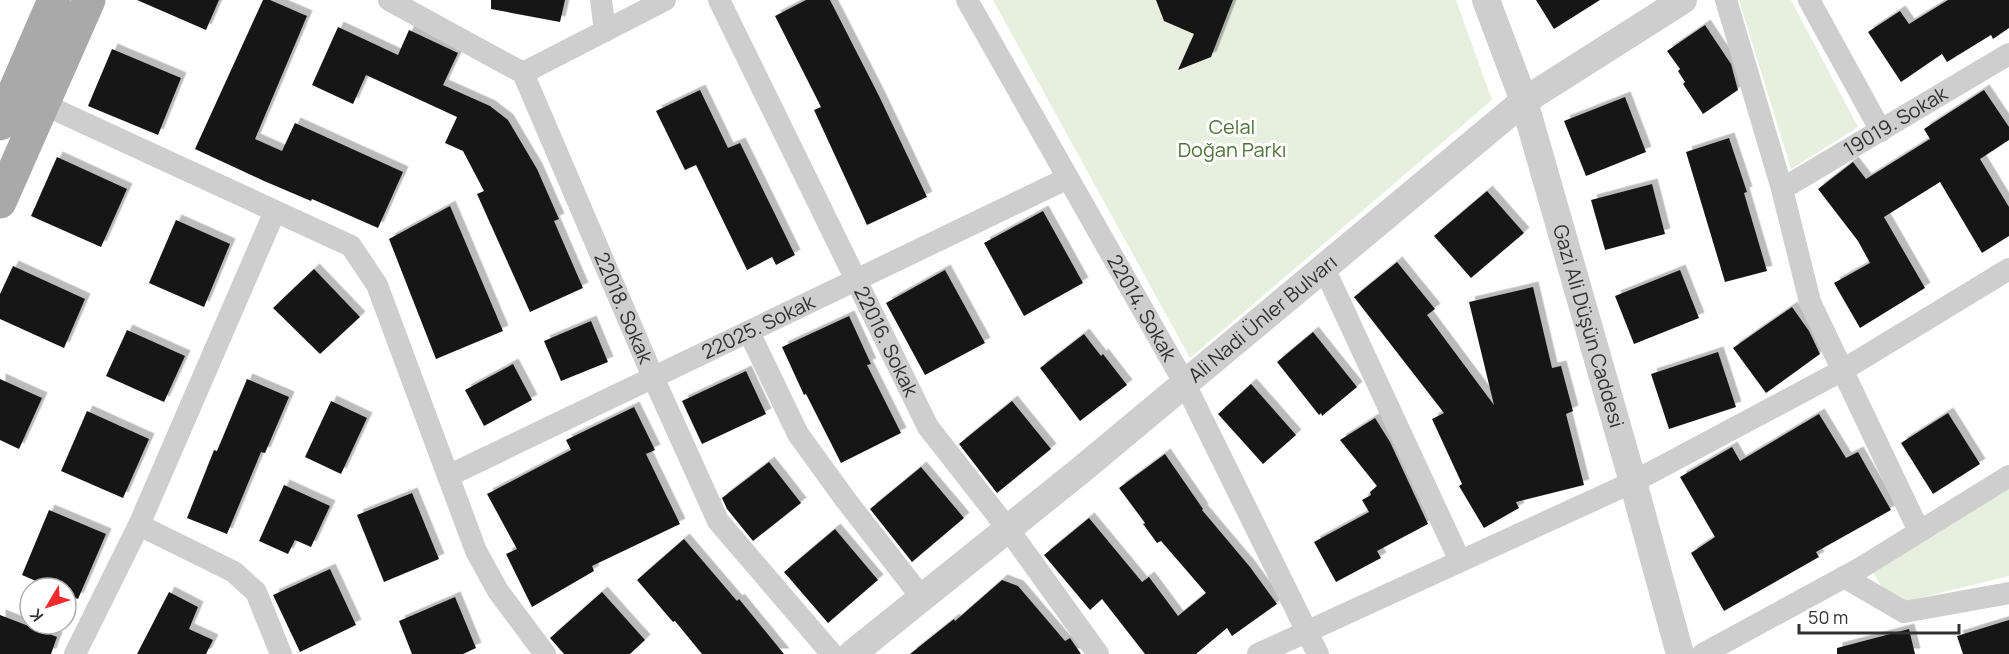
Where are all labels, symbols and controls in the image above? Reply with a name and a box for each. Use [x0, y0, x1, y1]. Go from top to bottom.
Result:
street label: 19019. Sokak [1838, 79, 1953, 162]
park label: Celal Doğan Parkı [1178, 113, 1286, 163]
street label: Gazi Ali Düşün Caddesi [1547, 221, 1631, 431]
street label: 22018. Sokak [588, 248, 660, 369]
street label: Ali Nadi Ünler Bulvarı [1182, 248, 1342, 388]
street label: 22014. Sokak [1101, 249, 1184, 367]
street label: 22016. Sokak [848, 281, 925, 402]
street label: 22025. Sokak [697, 287, 820, 365]
north arrow [18, 576, 78, 636]
scale bar [1799, 597, 1960, 635]
text: K [24, 604, 48, 626]
text: 50 m [1808, 605, 1848, 629]

